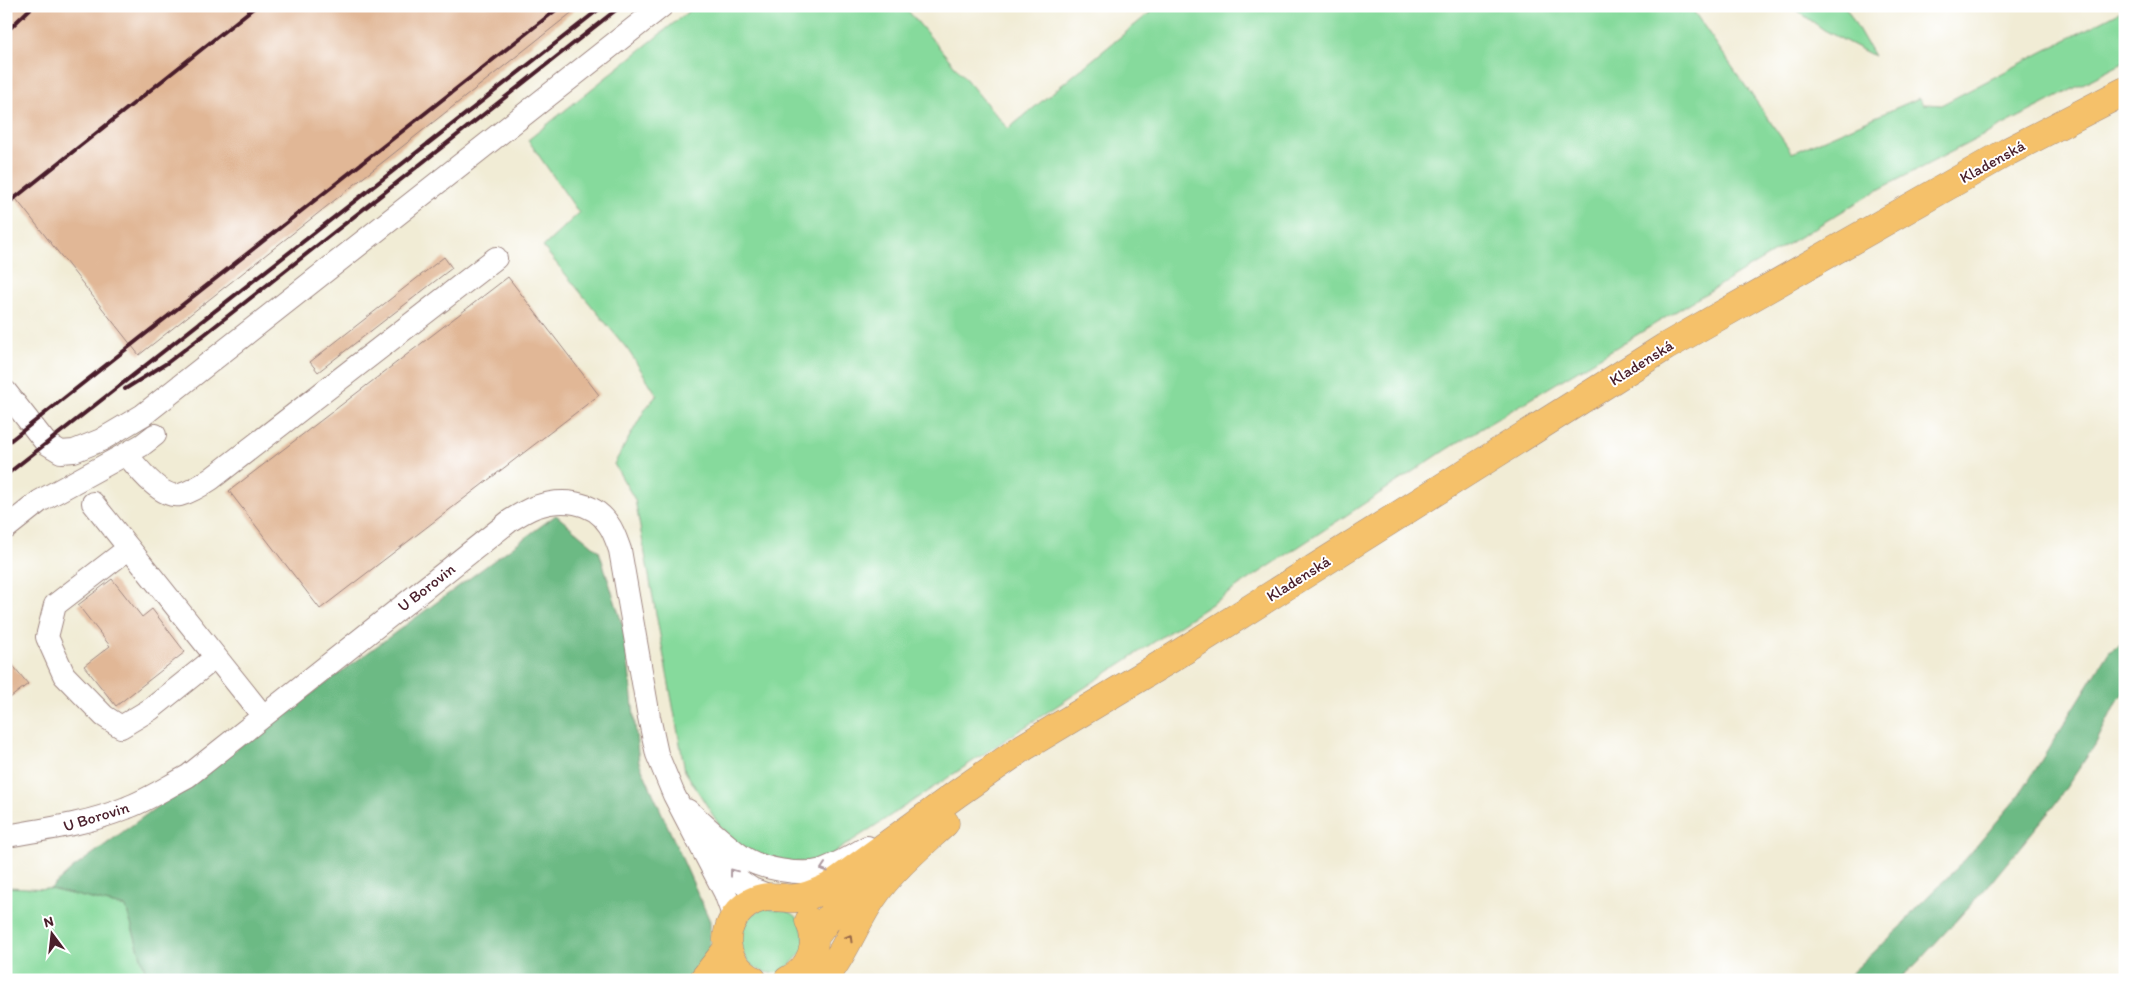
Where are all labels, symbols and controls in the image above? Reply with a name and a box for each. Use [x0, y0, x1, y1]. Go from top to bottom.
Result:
street label: Kladenská [1956, 135, 2029, 187]
street label: Kladenská [1606, 335, 1677, 390]
street label: Kladenská [1263, 551, 1334, 606]
street label: U Borovin [394, 559, 459, 616]
street label: U Borovin [61, 797, 131, 835]
one-way arrow [820, 862, 829, 872]
one-way arrow [730, 869, 738, 878]
north arrow [28, 908, 78, 958]
text: N [42, 912, 56, 931]
one-way arrow [843, 935, 853, 944]

